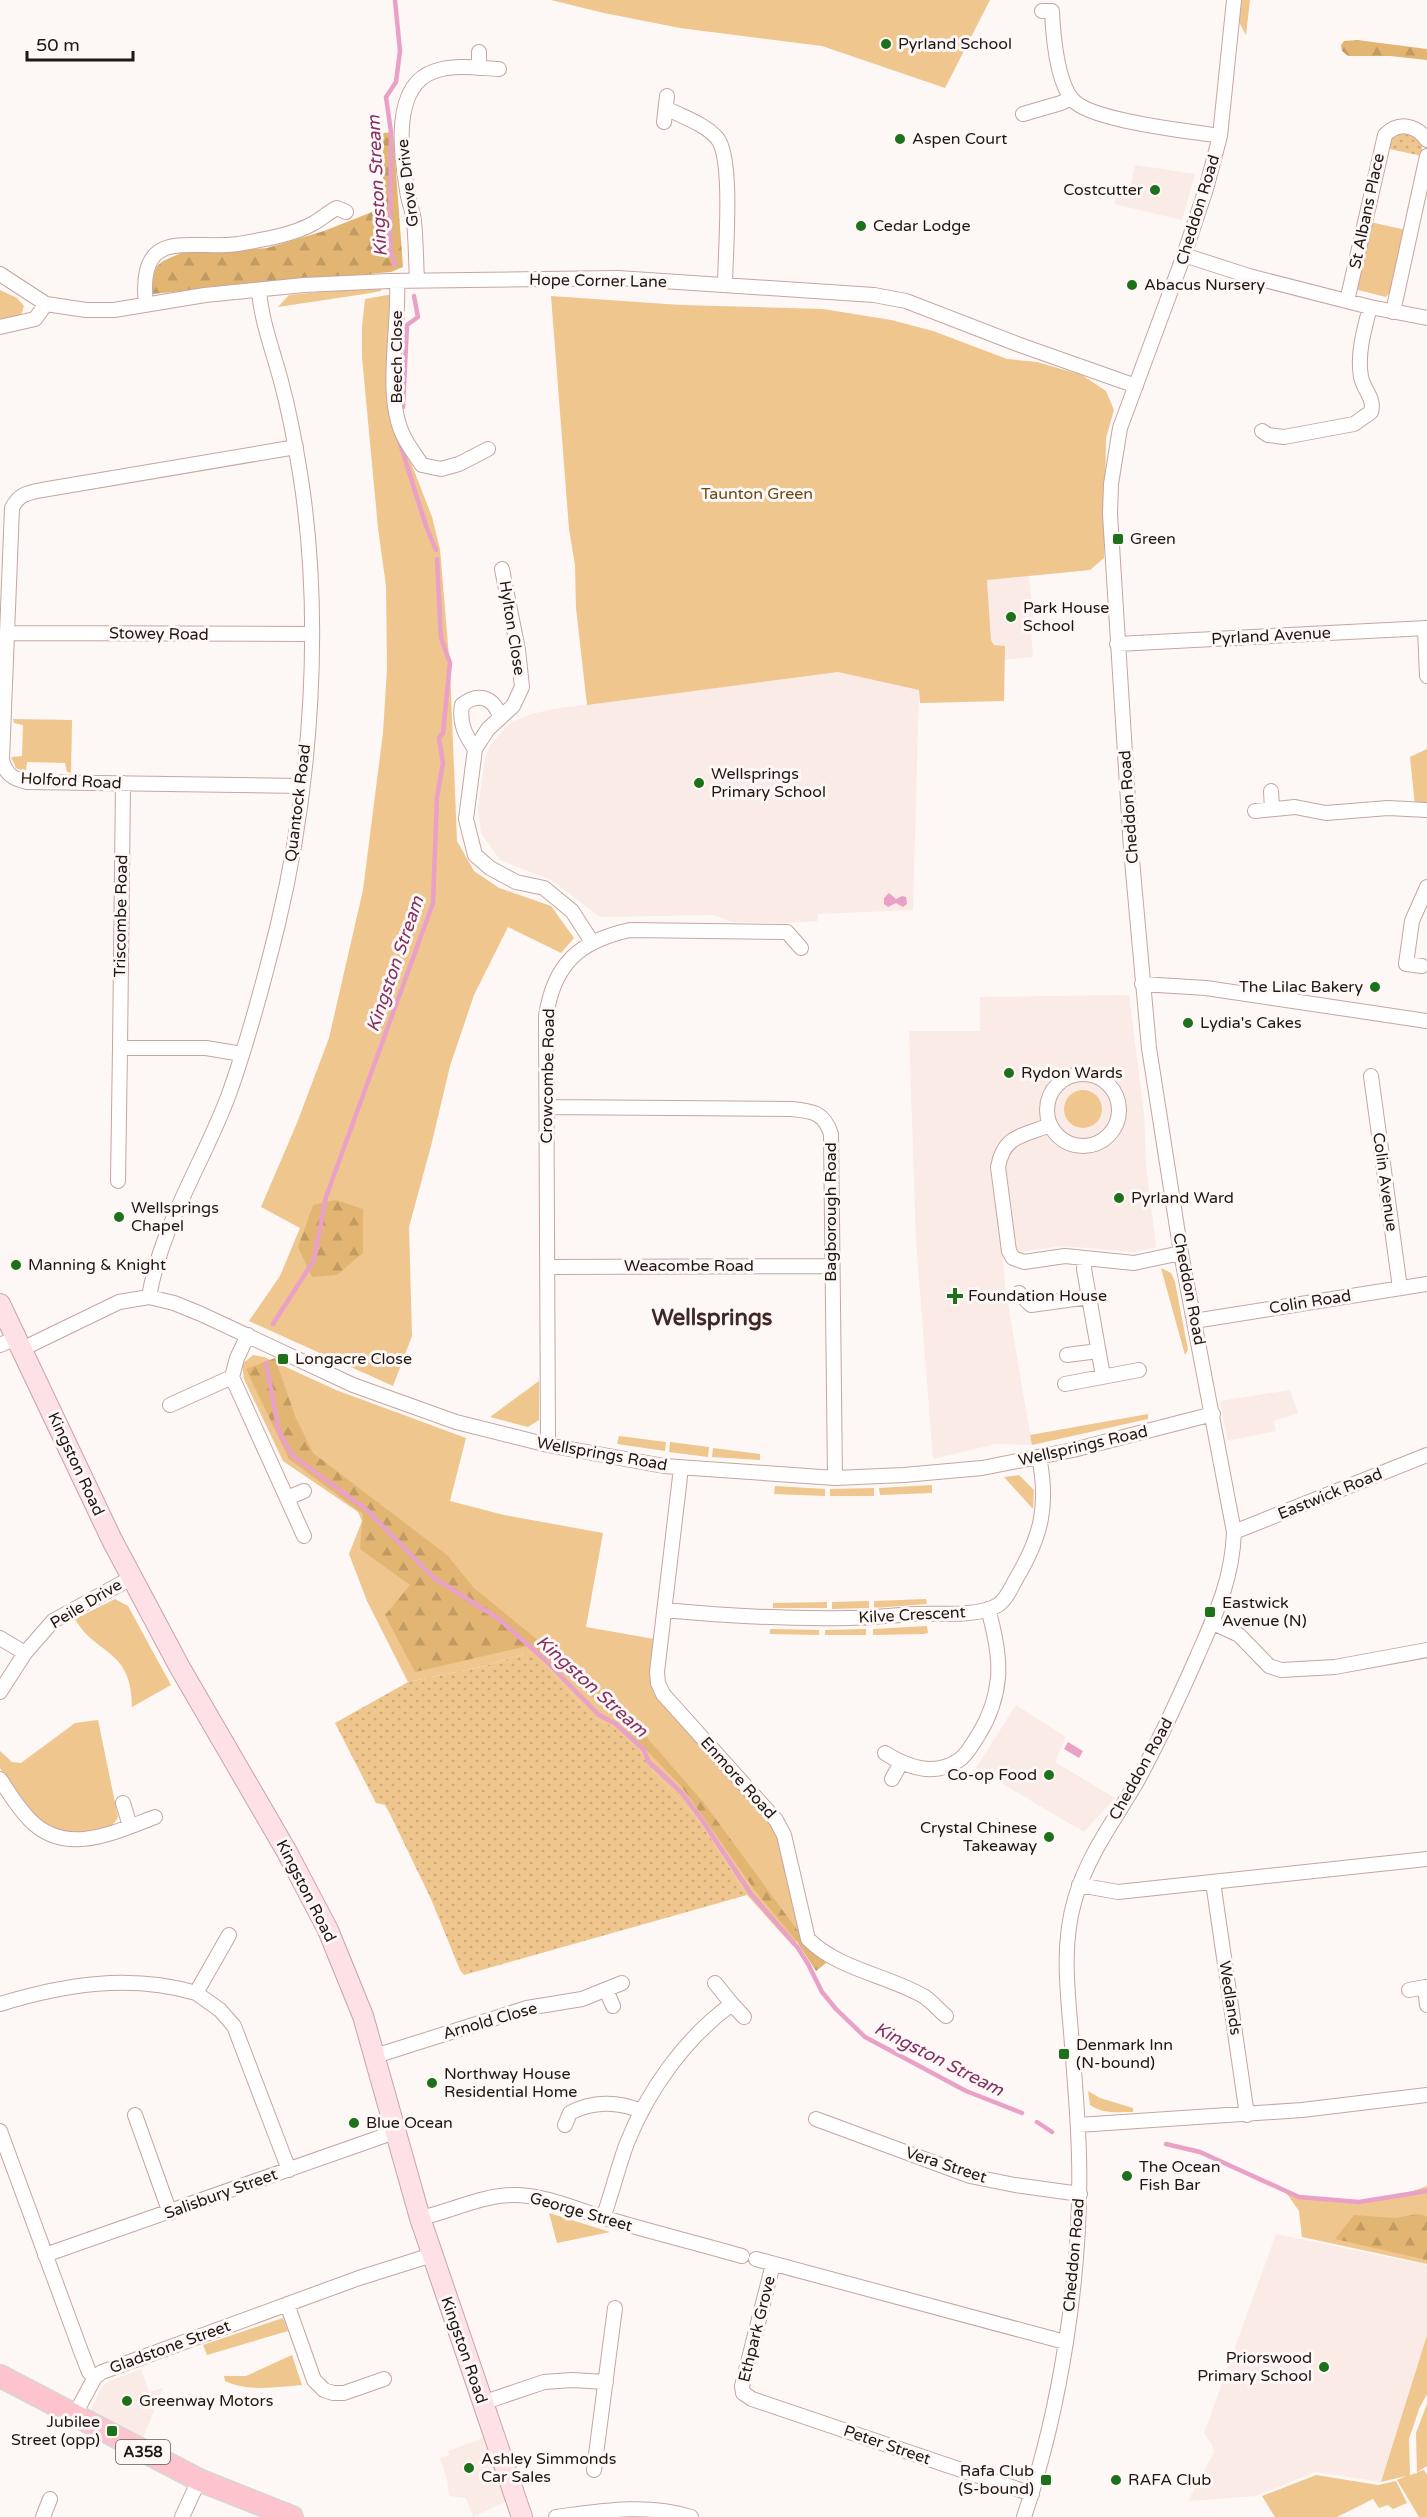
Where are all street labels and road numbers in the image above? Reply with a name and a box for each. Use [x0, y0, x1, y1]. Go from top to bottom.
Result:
street label: Grove Drive [393, 138, 423, 228]
street label: St Albans Place [1345, 151, 1389, 271]
street label: Cheddon Road [1172, 153, 1224, 267]
street label: Hope Corner Lane [529, 270, 667, 292]
street label: Beech Close [387, 310, 407, 404]
street label: Hylton Close [495, 579, 529, 677]
street label: Stowey Road [109, 623, 209, 645]
street label: Pyrland Avenue [1211, 623, 1331, 649]
street label: Quantock Road [281, 743, 315, 863]
street label: Cheddon Road [1115, 749, 1143, 865]
street label: Holford Road [20, 768, 122, 794]
street label: Triscombe Road [110, 854, 132, 978]
street label: Crowcombe Road [537, 1008, 559, 1144]
street label: Colin Avenue [1368, 1131, 1402, 1233]
street label: Bagborough Road [821, 1142, 841, 1282]
street label: Cheddon Road [1168, 1231, 1210, 1347]
street label: Weacombe Road [624, 1256, 754, 1276]
street label: Colin Road [1268, 1286, 1352, 1318]
street label: Kingston Road [43, 1409, 109, 1519]
street label: Wellsprings Road [1016, 1421, 1150, 1471]
street label: Wellsprings Road [535, 1433, 669, 1475]
street label: Eastwick Road [1275, 1464, 1385, 1524]
street label: Peile Drive [46, 1575, 126, 1633]
street label: Kilve Crescent [858, 1602, 966, 1628]
street label: Cheddon Road [1105, 1714, 1177, 1824]
street label: Enmore Road [696, 1733, 780, 1823]
street label: Kingston Road [272, 1837, 340, 1945]
street label: Wedlands [1214, 1959, 1246, 2037]
street label: Arnold Close [441, 1998, 539, 2044]
street label: Vera Street [903, 2142, 989, 2188]
street label: Salisbury Street [162, 2164, 280, 2224]
street label: George Street [527, 2188, 635, 2236]
street label: Cheddon Road [1059, 2197, 1089, 2313]
street label: Ethpark Grove [734, 2274, 780, 2384]
street label: Kingston Road [436, 2294, 492, 2406]
street label: Gladstone Street [107, 2316, 233, 2378]
street label: Peter Street [841, 2421, 933, 2469]
road number: A358 [116, 2440, 170, 2464]

